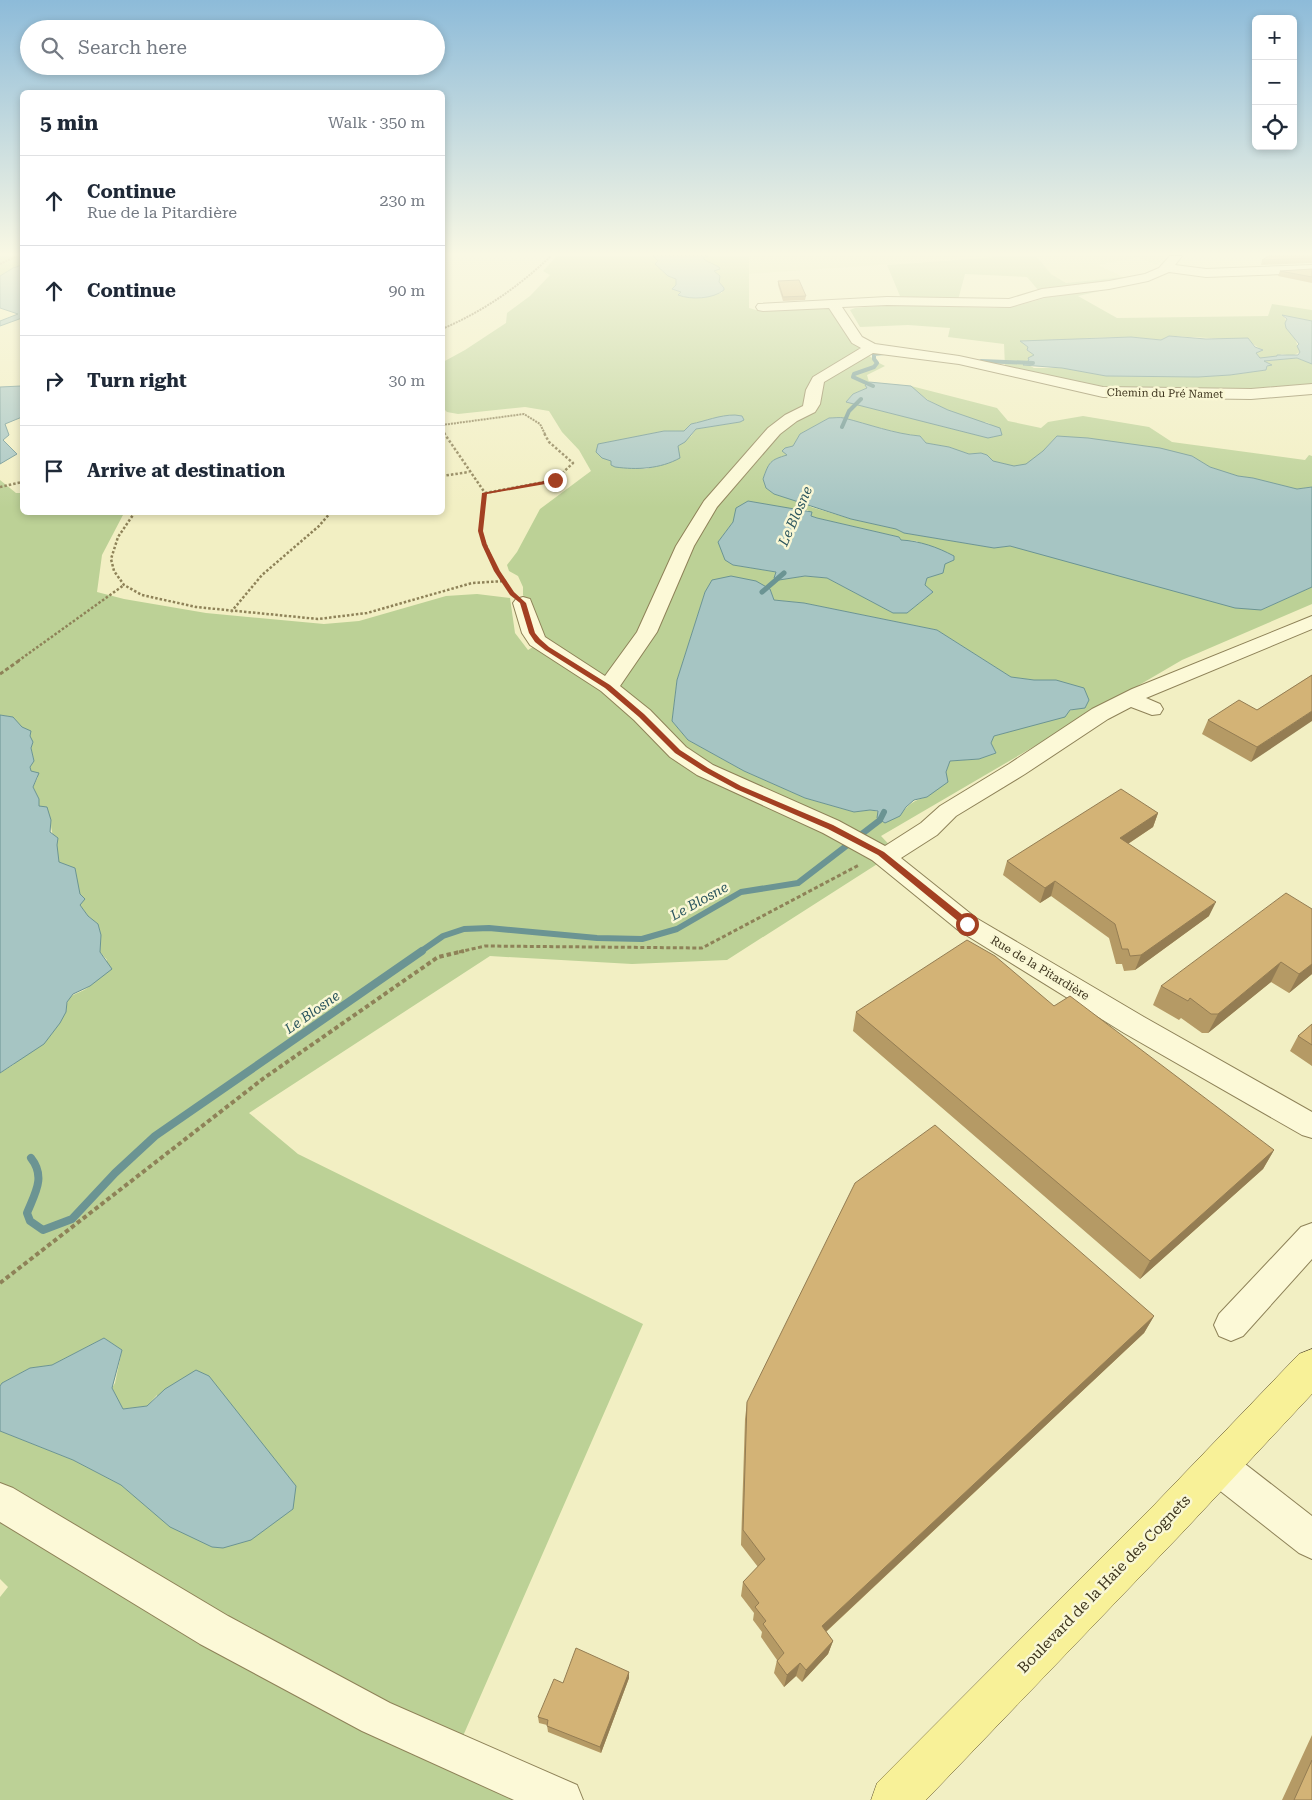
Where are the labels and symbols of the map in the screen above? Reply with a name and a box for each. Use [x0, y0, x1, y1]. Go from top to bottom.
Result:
street label: Chemin du Pré Namet [1107, 386, 1223, 401]
route end [544, 469, 567, 492]
water label: Le Blosne [774, 484, 815, 549]
water label: Le Blosne [667, 879, 731, 924]
route start [956, 913, 979, 936]
street label: Rue de la Pitardière [988, 933, 1092, 1003]
water label: Le Blosne [281, 987, 342, 1037]
street label: Boulevard de la Haie des Cognets [1014, 1491, 1194, 1677]

